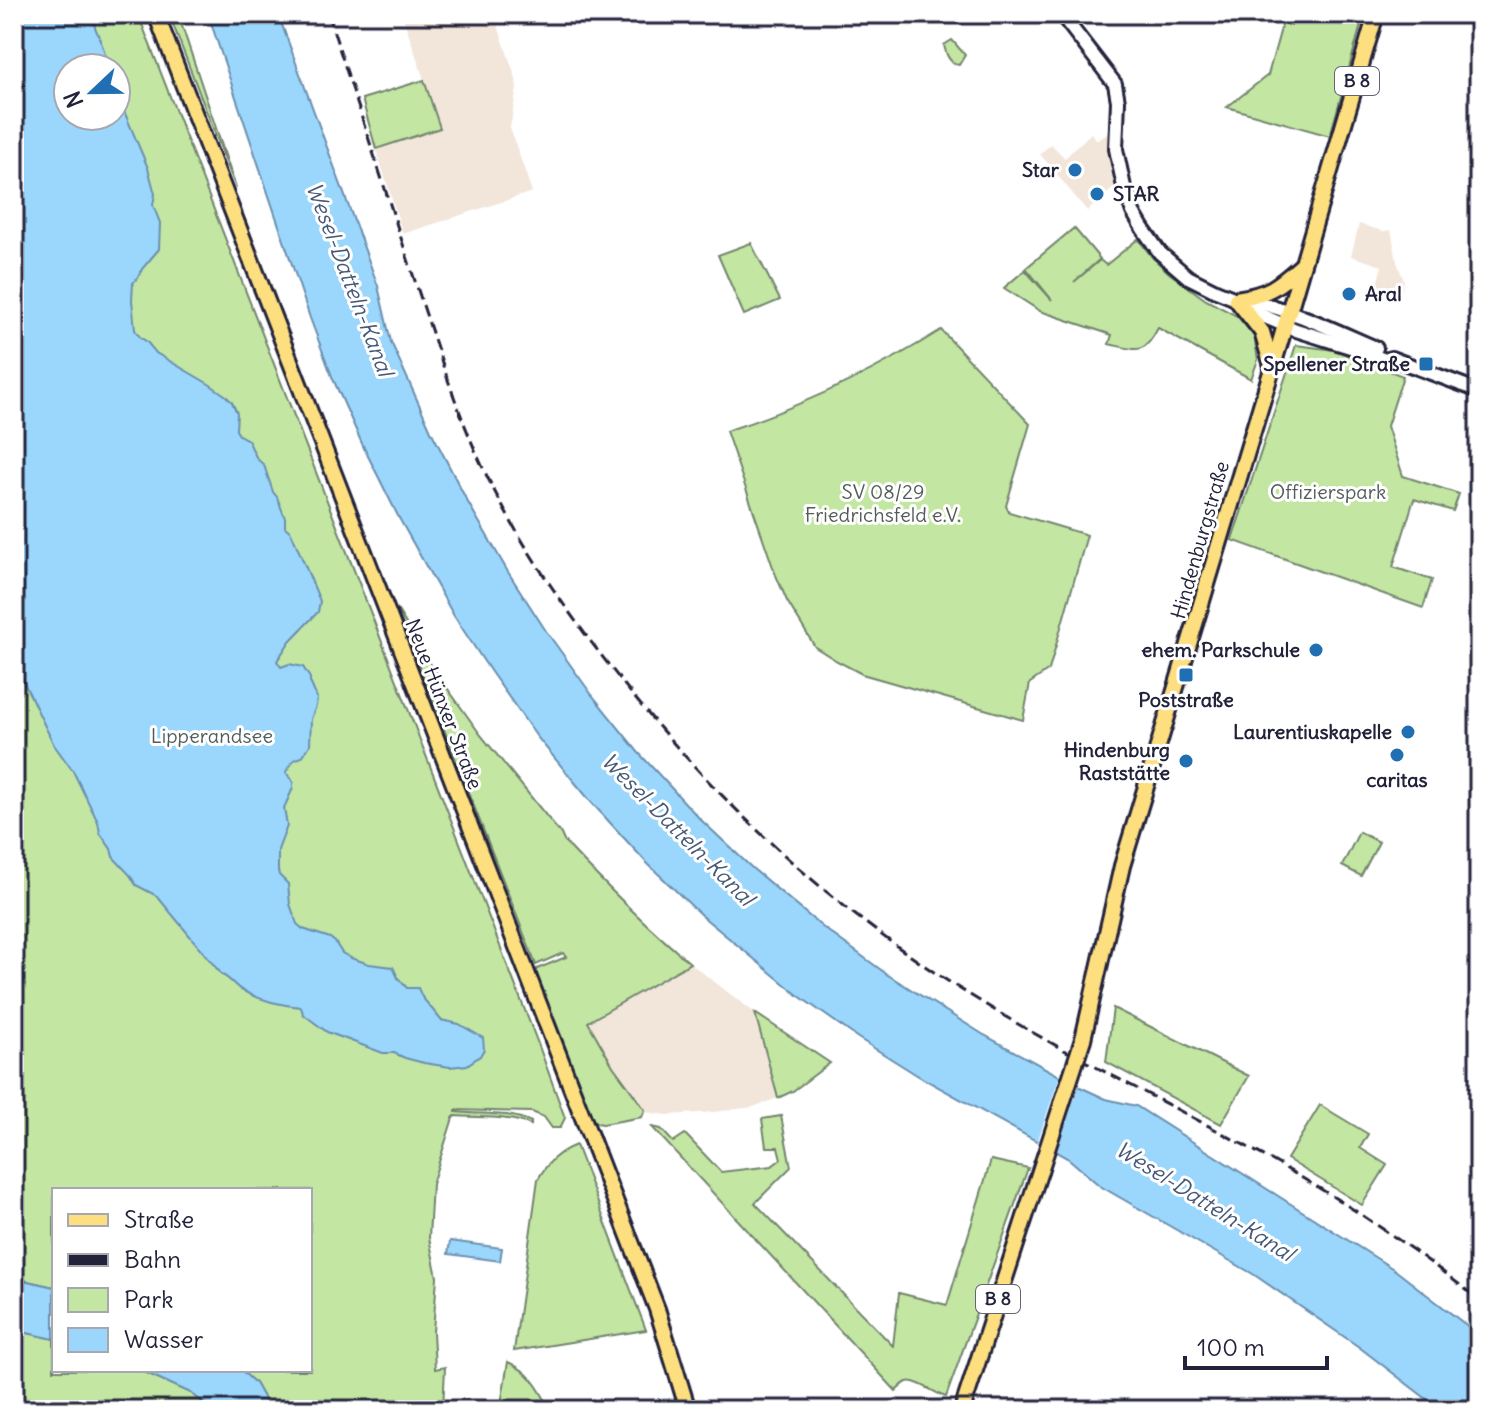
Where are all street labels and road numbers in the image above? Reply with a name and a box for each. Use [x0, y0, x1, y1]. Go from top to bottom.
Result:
road number: B 8 [1335, 67, 1379, 95]
street label: Hindenburgstraße [1165, 458, 1234, 622]
street label: Neue Hünxer Straße [400, 615, 489, 793]
road number: B 8 [976, 1285, 1020, 1313]

